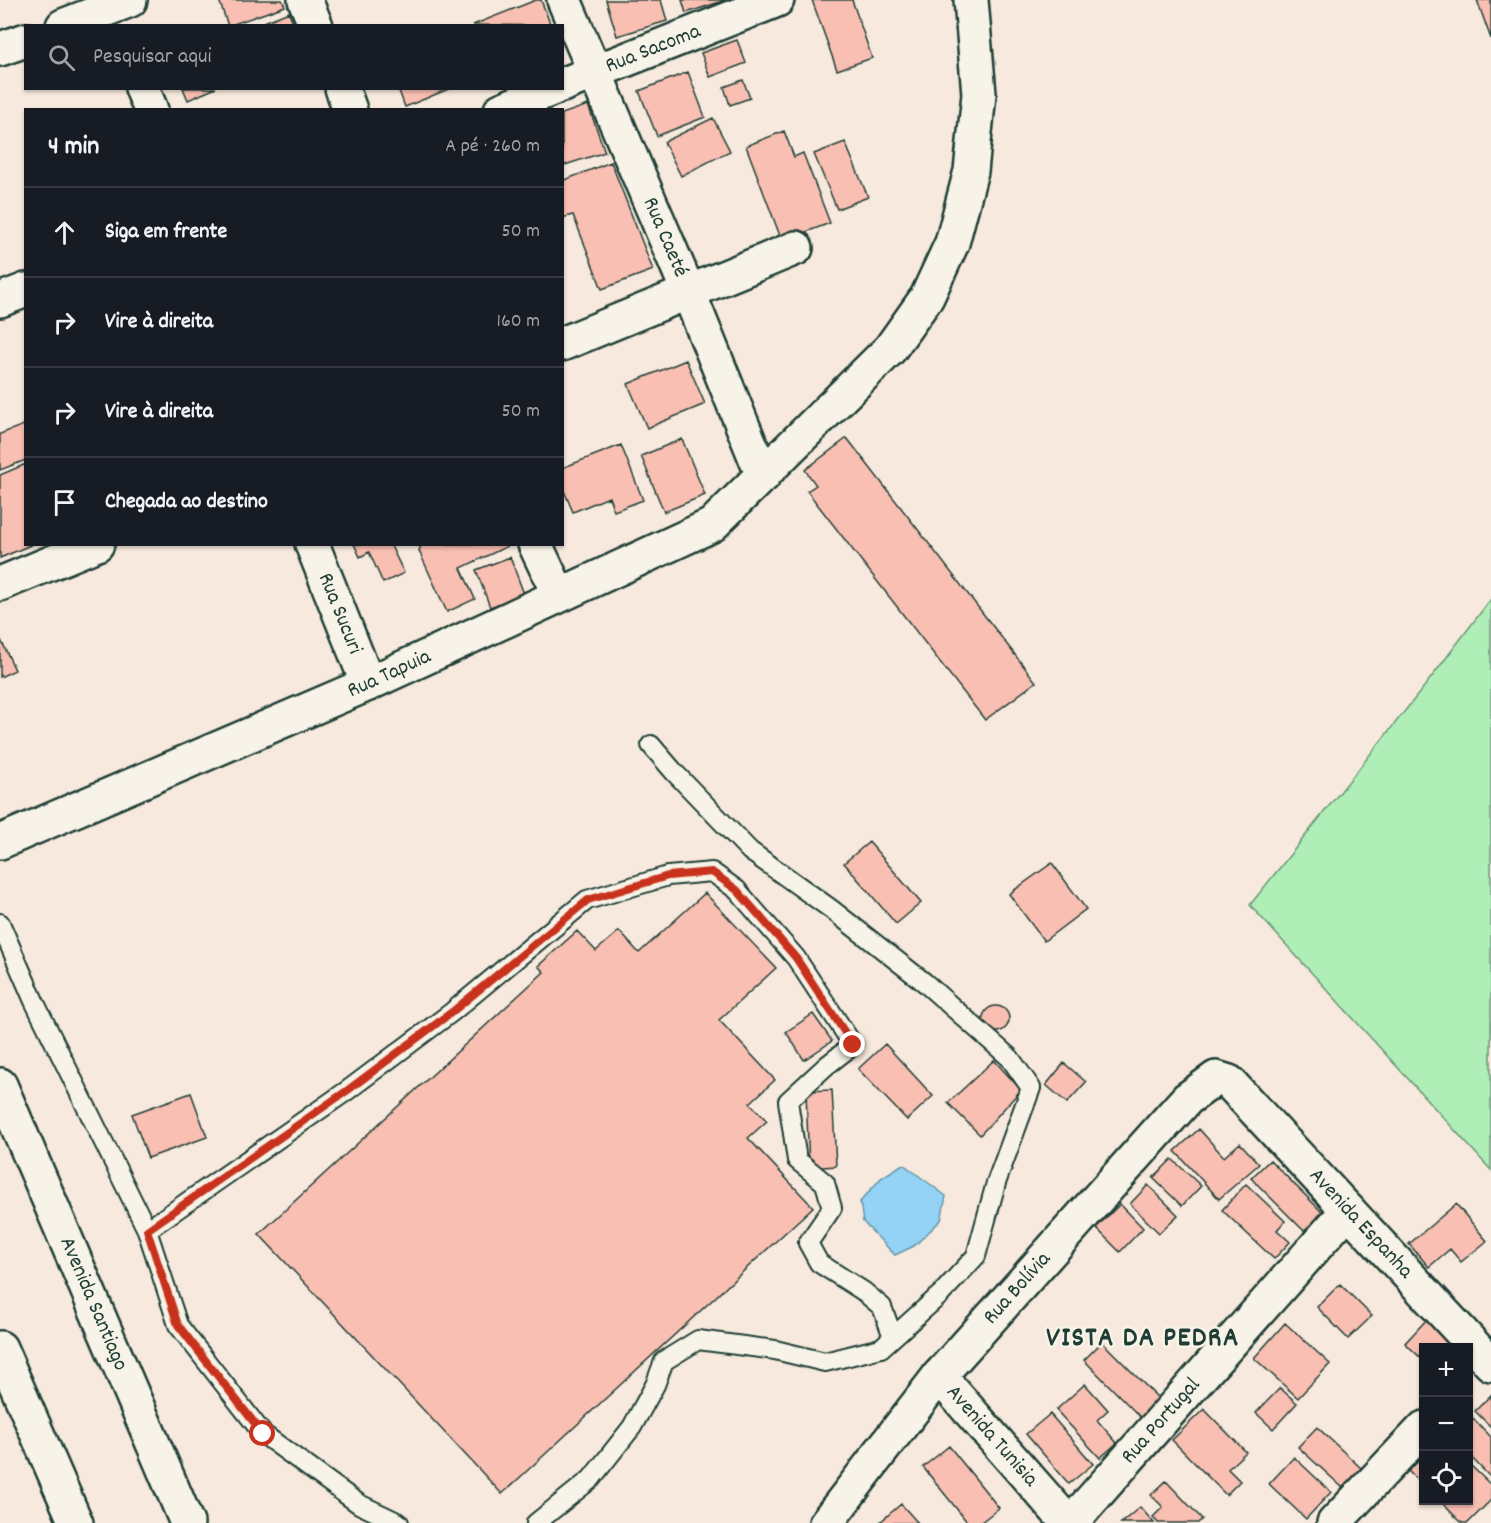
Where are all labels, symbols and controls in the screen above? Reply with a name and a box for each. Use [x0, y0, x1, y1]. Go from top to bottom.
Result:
street label: Rua Sacoma [601, 16, 706, 82]
search box [24, 24, 564, 90]
icon: search [45, 41, 78, 74]
text: Pesquisar aqui [93, 42, 212, 73]
text: 4 min [48, 129, 99, 166]
text: A pé · 260 m [445, 133, 540, 161]
street label: Rua Caeté [634, 193, 696, 282]
icon: ahead [48, 216, 81, 249]
text: Siga em frente [105, 217, 227, 248]
text: 50 m [502, 218, 540, 246]
icon: right [48, 306, 81, 339]
text: Vire à direita [105, 307, 213, 338]
text: 160 m [497, 308, 540, 336]
icon: right [48, 396, 81, 429]
text: Vire à direita [105, 397, 213, 428]
text: 50 m [502, 398, 540, 426]
icon: arrive [48, 486, 81, 519]
text: Chegada ao destino [105, 487, 268, 518]
street label: Rua Sucuri [310, 568, 370, 659]
street label: Rua Tapuia [343, 641, 437, 706]
route end [839, 1031, 865, 1057]
street label: Avenida Espanha [1301, 1161, 1420, 1286]
street label: Avenida Santiago [51, 1232, 136, 1376]
street label: Rua Bolívia [976, 1245, 1059, 1332]
district label: VISTA DA PEDRA [1046, 1320, 1240, 1360]
map controls [1419, 1343, 1473, 1505]
button: + [1419, 1343, 1473, 1397]
street label: Rua Portugal [1114, 1371, 1208, 1471]
street label: Avenida Tunisia [938, 1378, 1046, 1495]
button: − [1419, 1397, 1473, 1451]
route start [249, 1420, 275, 1446]
button: locate [1419, 1451, 1473, 1505]

